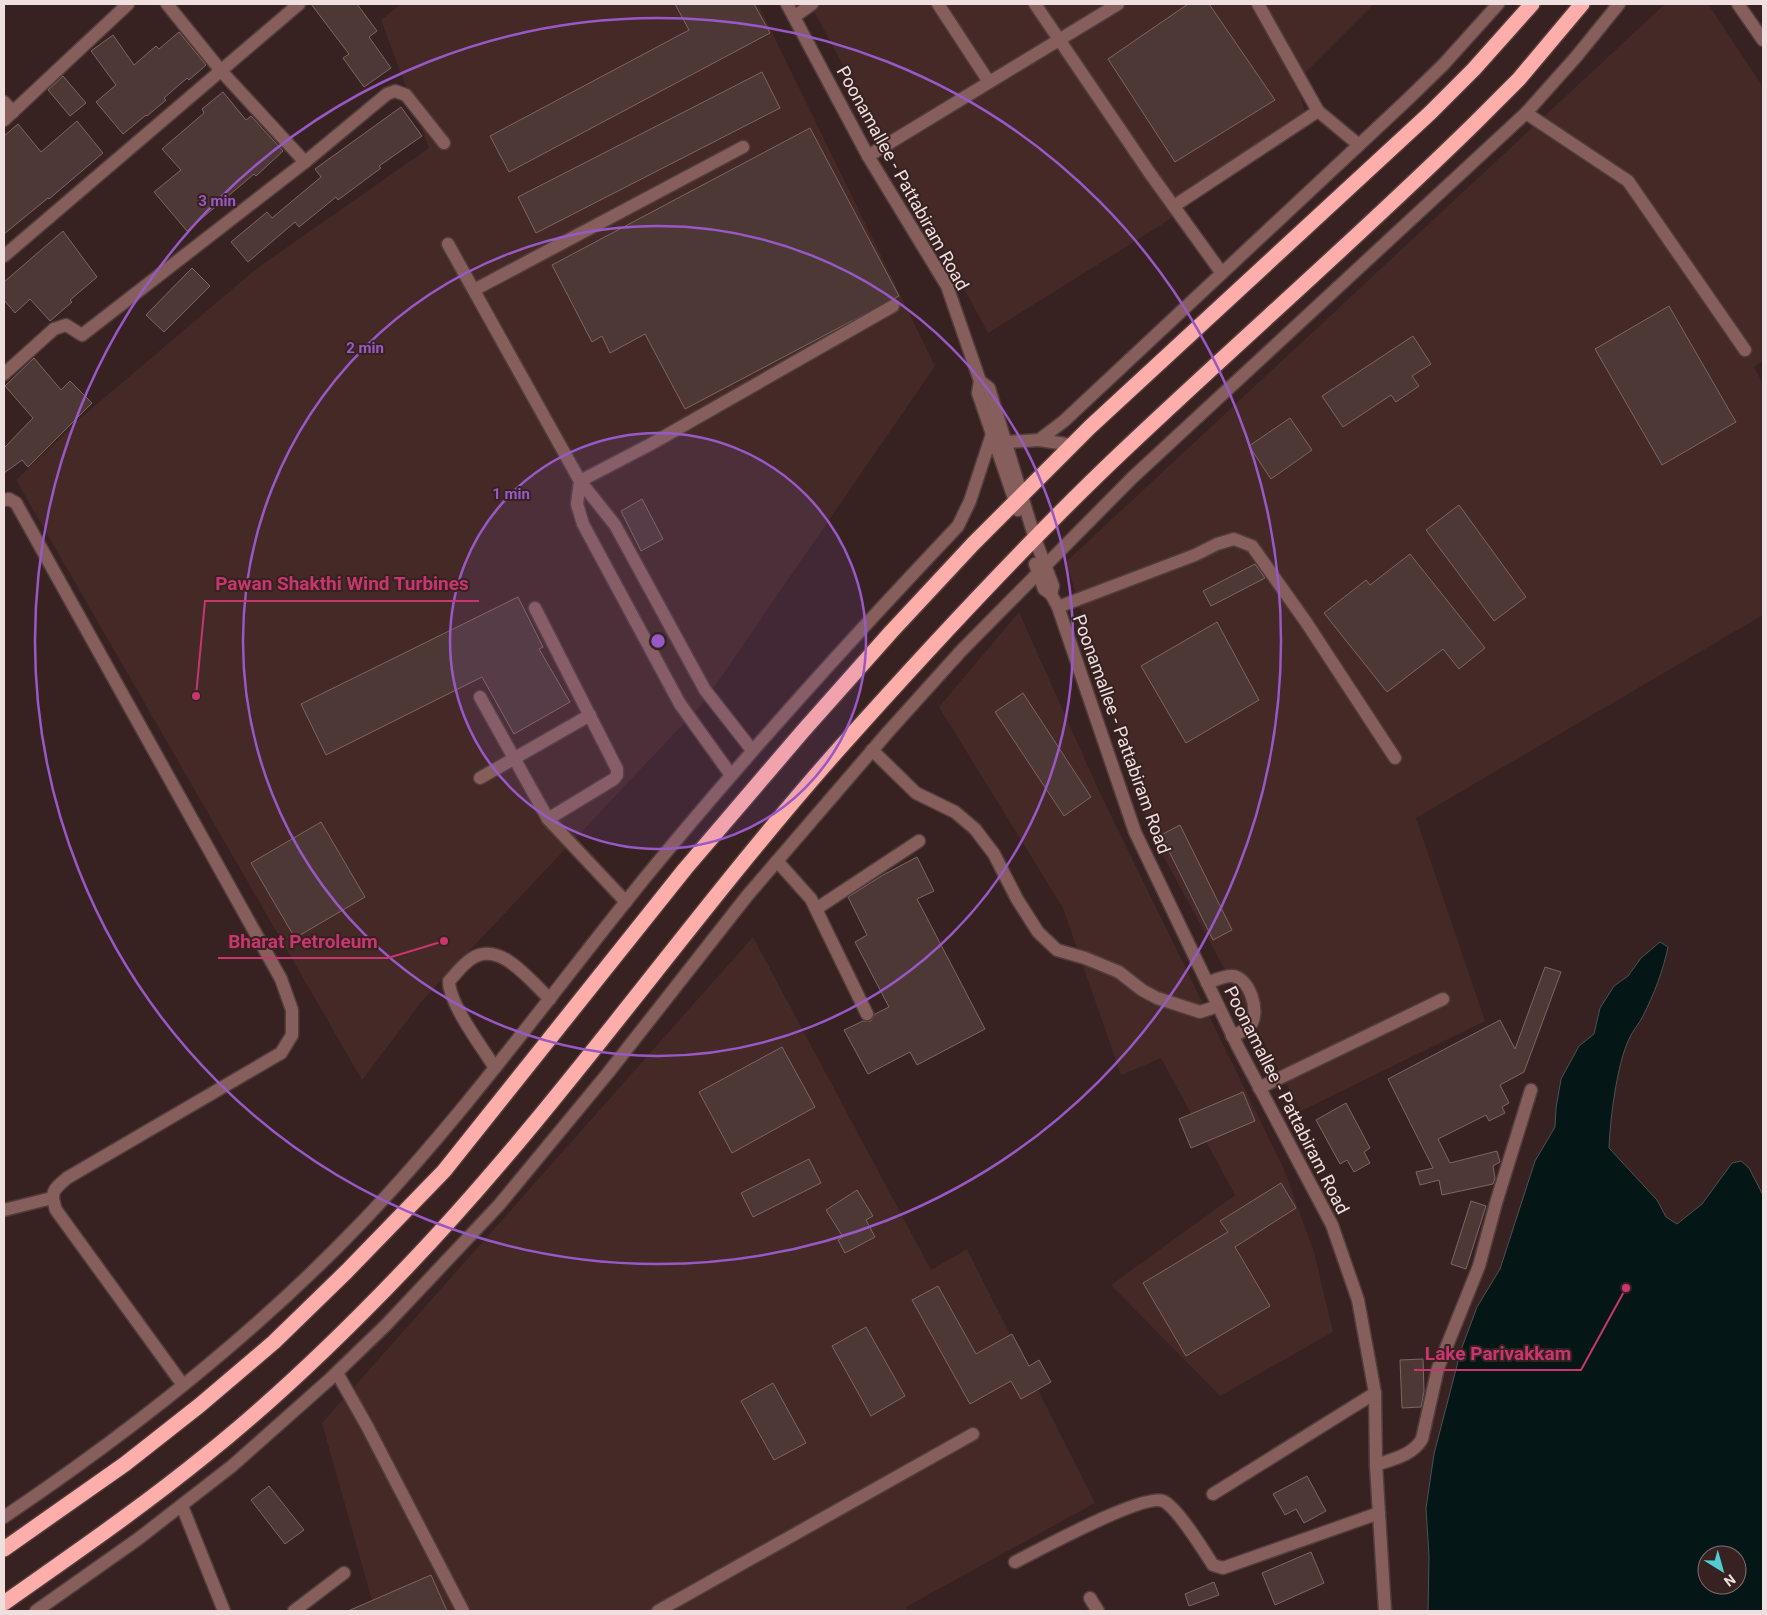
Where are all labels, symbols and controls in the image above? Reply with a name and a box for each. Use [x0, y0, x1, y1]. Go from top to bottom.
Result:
street label: Poonamallee - Pattabiram Road [832, 62, 974, 294]
text: 3 min [198, 192, 236, 210]
text: 2 min [346, 339, 384, 357]
text: 1 min [492, 485, 530, 503]
callout: Pawan Shakthi Wind Turbines [205, 567, 479, 601]
text: Pawan Shakthi Wind Turbines [215, 572, 469, 595]
street label: Poonamallee - Pattabiram Road [1069, 612, 1175, 856]
centre of rings [649, 632, 667, 650]
callout: Bharat Petroleum [218, 924, 388, 958]
text: Bharat Petroleum [228, 930, 378, 953]
street label: Poonamallee - Pattabiram Road [1220, 983, 1354, 1217]
callout: Lake Parivakkam [1414, 1336, 1581, 1370]
text: Lake Parivakkam [1425, 1342, 1571, 1365]
north arrow [1697, 1545, 1747, 1595]
text: N [1721, 1571, 1739, 1590]

